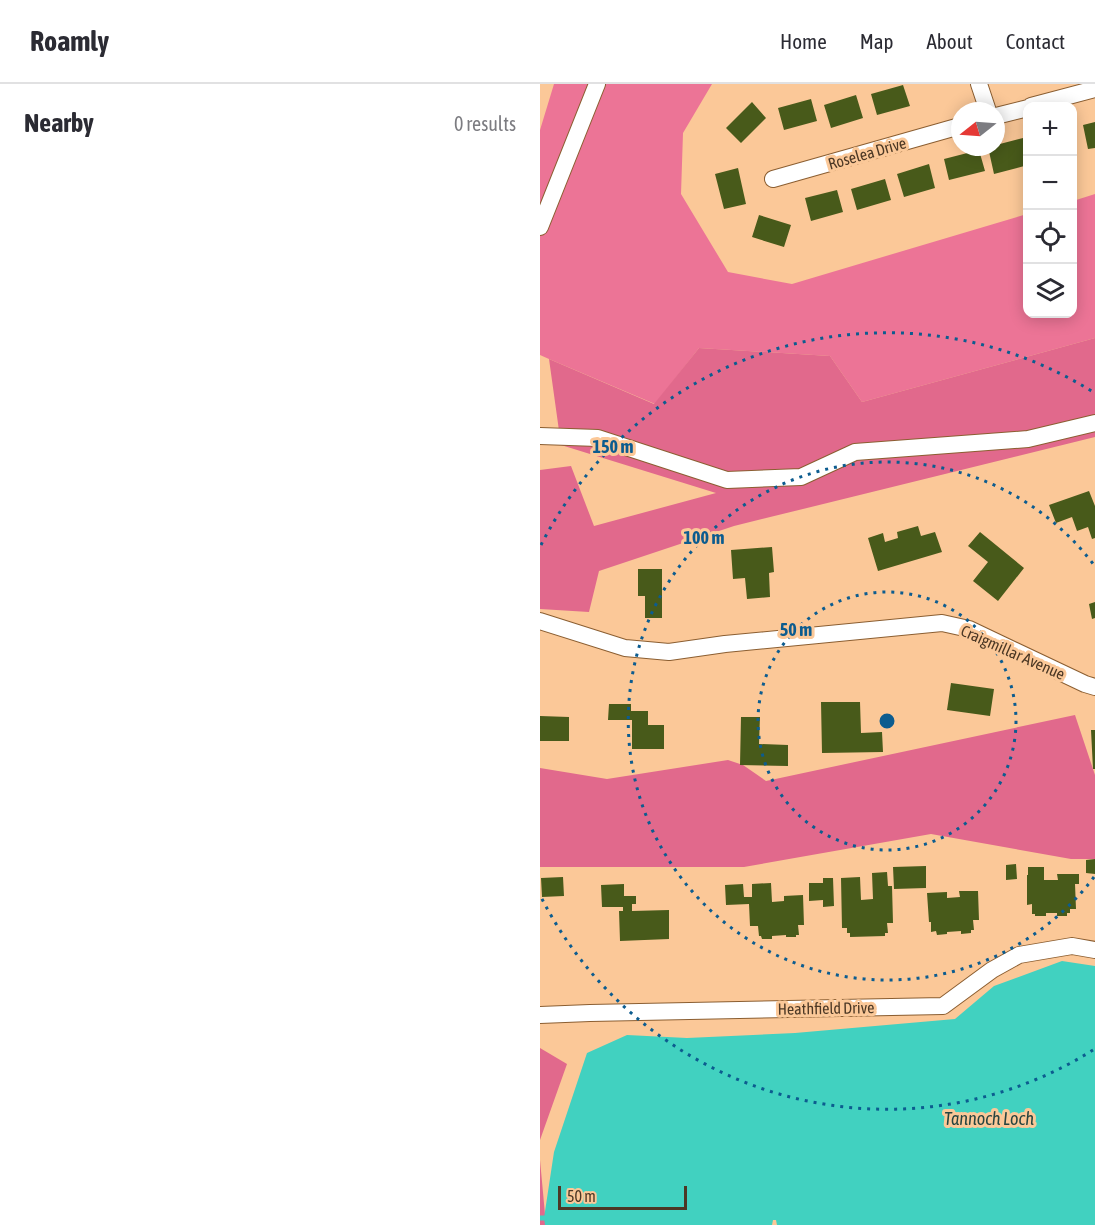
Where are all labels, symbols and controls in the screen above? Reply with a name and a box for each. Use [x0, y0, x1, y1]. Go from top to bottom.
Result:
text: Roamly [30, 25, 109, 57]
text: Home [780, 29, 827, 53]
text: Map [860, 29, 894, 53]
text: About [927, 29, 973, 53]
text: Contact [1006, 29, 1065, 53]
north arrow [951, 102, 1005, 156]
map controls [1023, 102, 1077, 318]
button: + [1023, 102, 1077, 156]
text: Nearby [24, 108, 94, 138]
text: 0 results [454, 112, 516, 135]
street label: Roselea Drive [826, 133, 908, 173]
button: − [1023, 156, 1077, 210]
button: locate [1023, 210, 1077, 264]
button: layers [1023, 264, 1077, 318]
text: 150 m [593, 436, 633, 457]
text: 100 m [684, 527, 724, 548]
text: 50 m [780, 619, 812, 640]
street label: Craigmillar Avenue [958, 621, 1068, 684]
centre of rings [877, 711, 897, 731]
street label: Heathfield Drive [778, 998, 874, 1018]
water label: Tannoch Loch [944, 1108, 1034, 1129]
scale bar [558, 1183, 687, 1210]
text: 50 m [567, 1187, 596, 1205]

